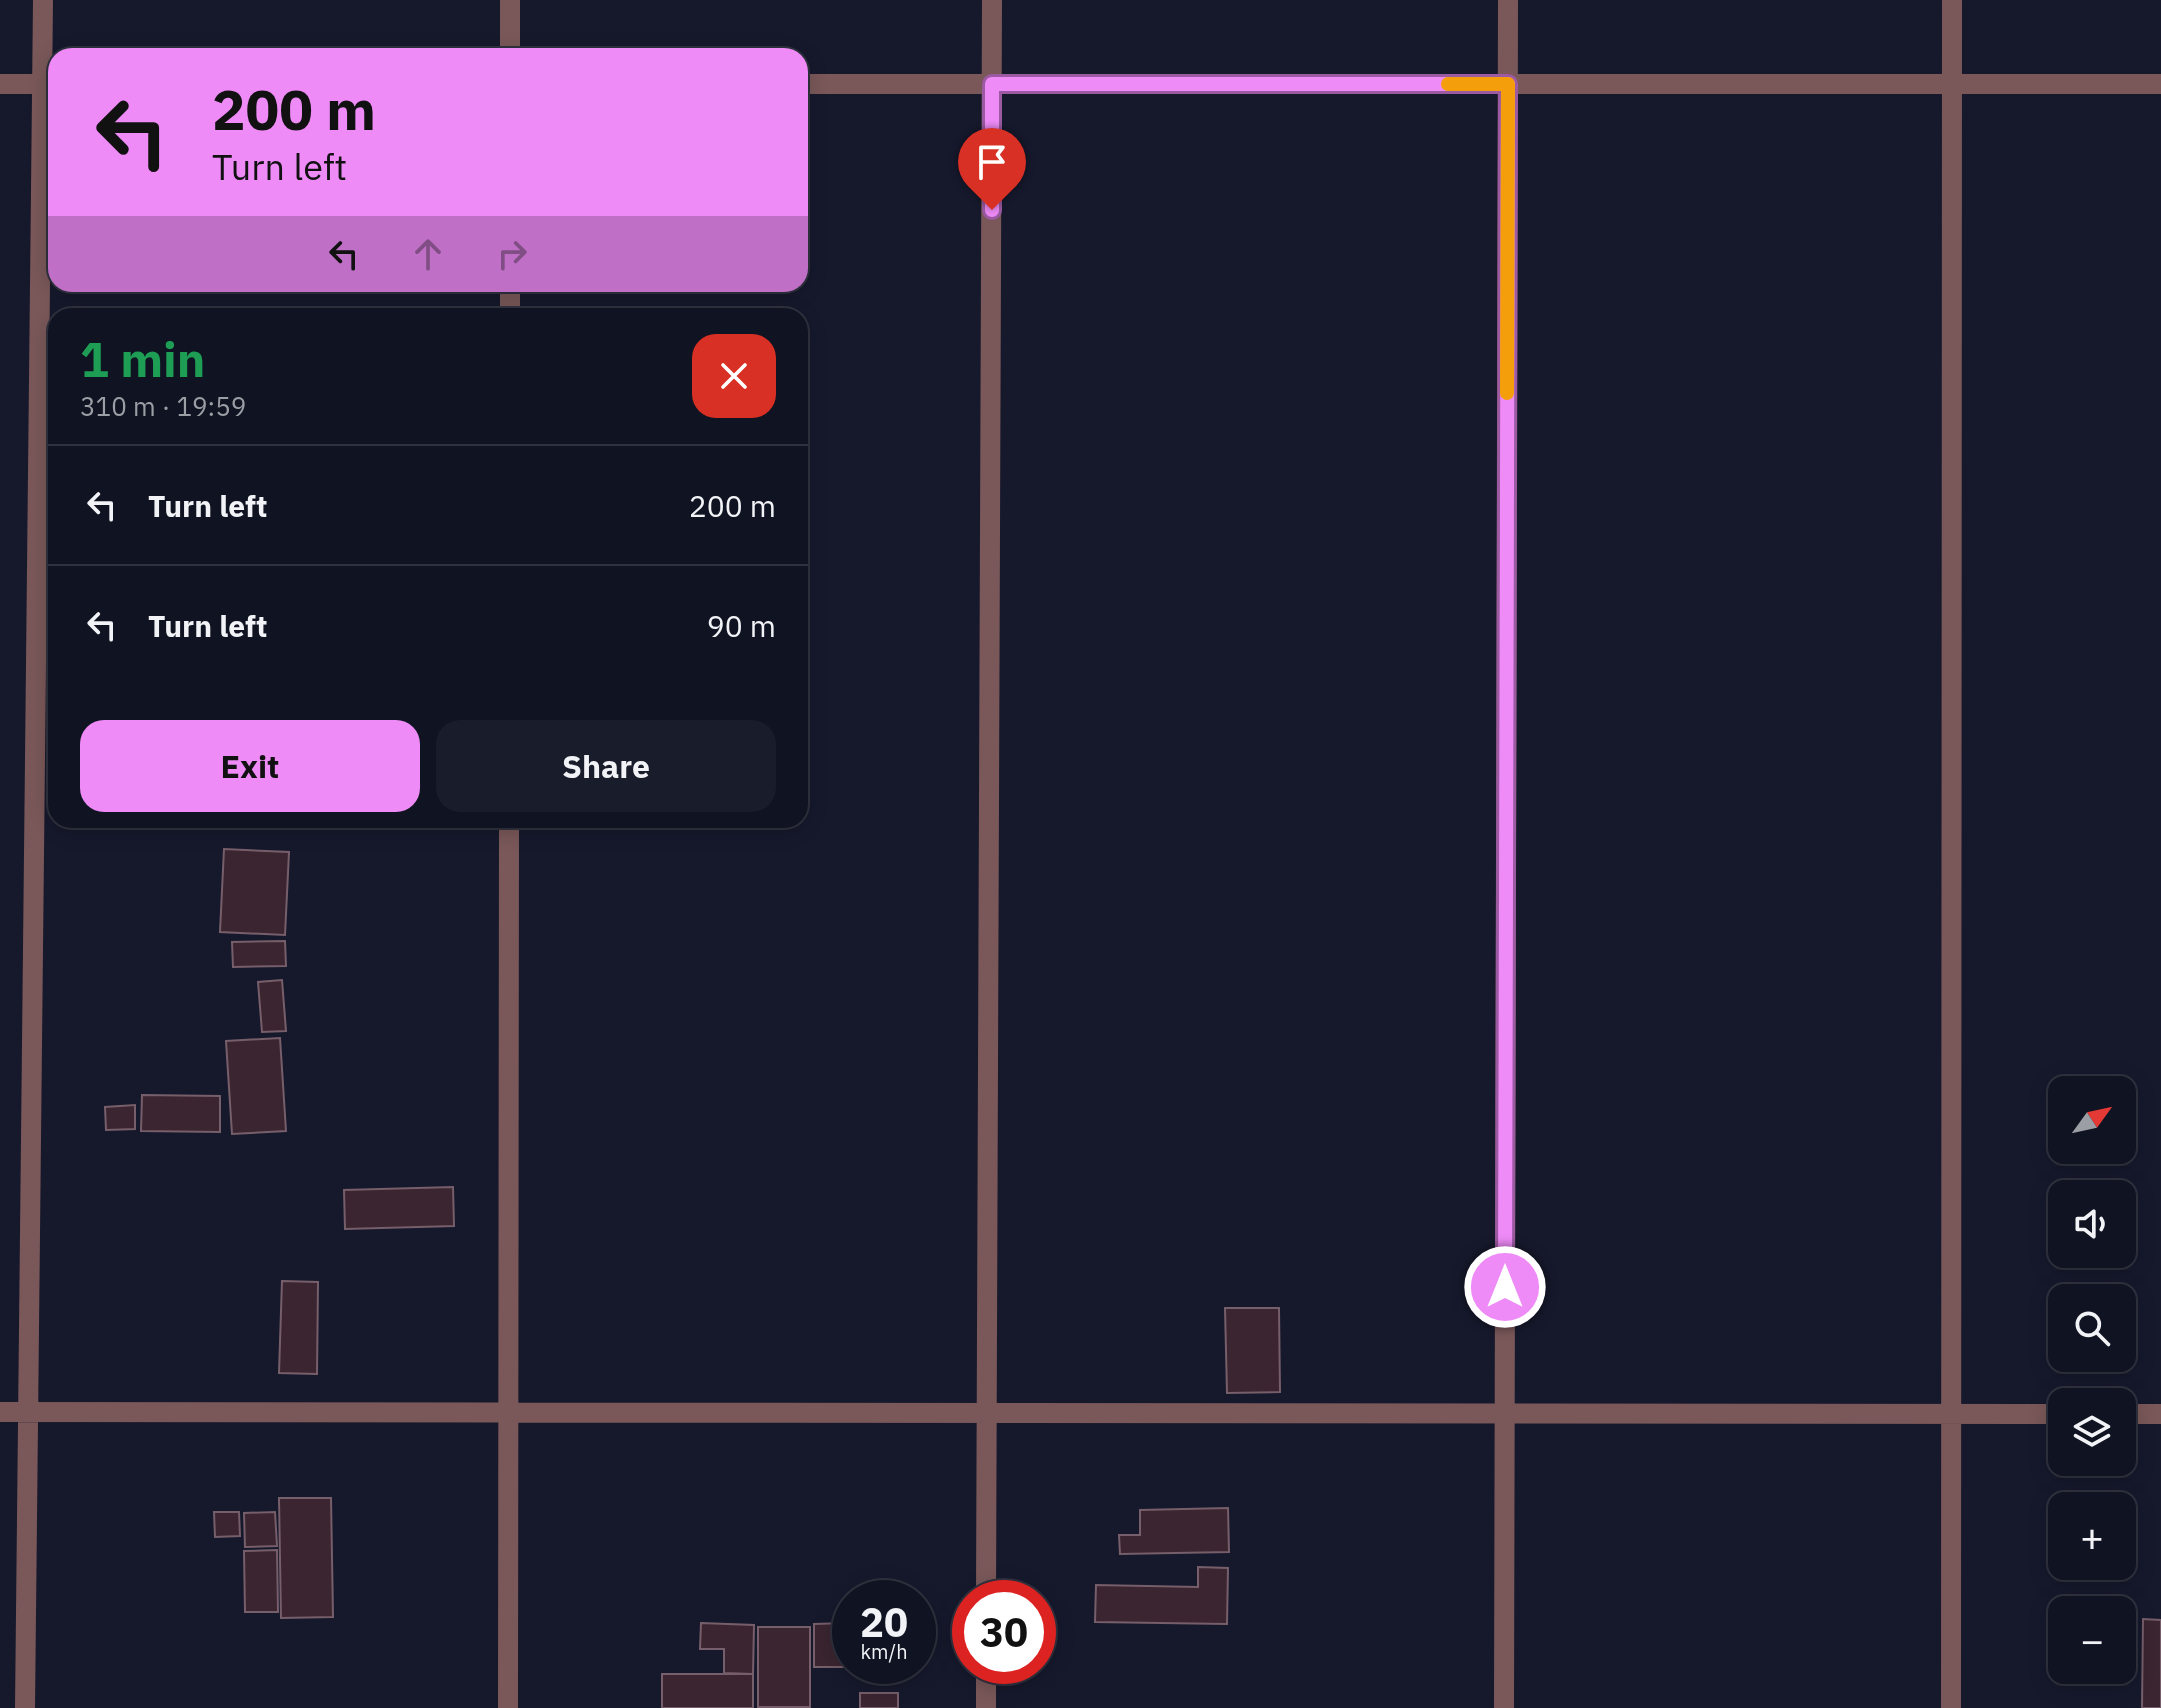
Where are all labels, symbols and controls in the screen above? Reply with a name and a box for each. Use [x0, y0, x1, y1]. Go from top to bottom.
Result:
text: 200 m [212, 73, 376, 145]
icon: left [80, 80, 184, 184]
pin [958, 128, 1026, 210]
icon: arrive [970, 140, 1014, 184]
text: Turn left [212, 143, 347, 190]
icon: left [322, 232, 366, 276]
icon: ahead [406, 232, 450, 276]
icon: right [490, 232, 534, 276]
text: 1 min [80, 328, 205, 390]
button: close [692, 334, 776, 418]
text: 310 m · 19:59 [80, 389, 246, 423]
icon: left [80, 483, 124, 527]
text: Turn left [148, 486, 267, 525]
text: 200 m [689, 486, 776, 525]
icon: left [80, 603, 124, 647]
text: Turn left [148, 606, 267, 645]
text: 90 m [707, 606, 776, 645]
button: Exit [80, 720, 420, 812]
button: Share [436, 720, 776, 812]
north arrow [2048, 1076, 2136, 1164]
map controls [2048, 1076, 2136, 1684]
button: sound [2048, 1180, 2136, 1268]
position arrow [1463, 1245, 1547, 1329]
button: search [2048, 1284, 2136, 1372]
button: layers [2048, 1388, 2136, 1476]
button: + [2048, 1492, 2136, 1580]
speed limit sign: 30 [952, 1580, 1056, 1684]
text: 20 [860, 1596, 908, 1648]
button: − [2048, 1596, 2136, 1684]
text: km/h [860, 1638, 908, 1665]

